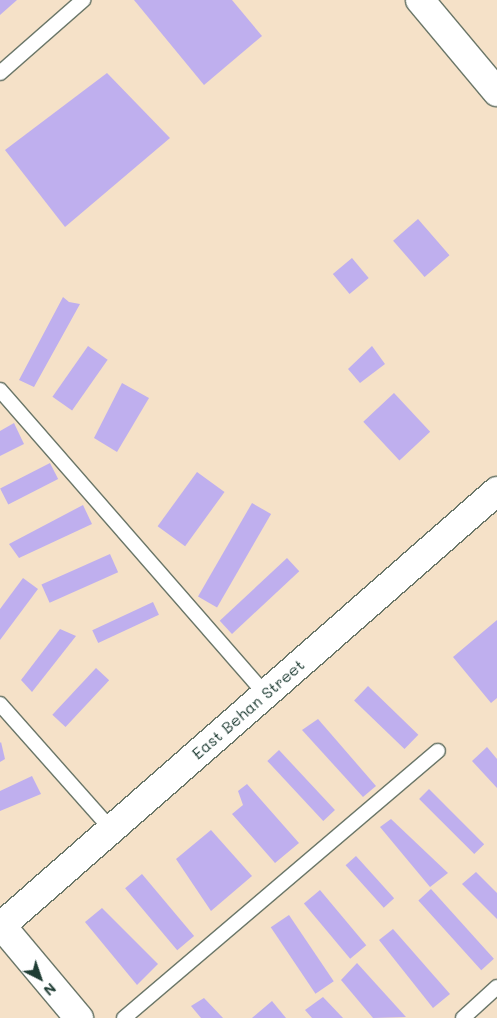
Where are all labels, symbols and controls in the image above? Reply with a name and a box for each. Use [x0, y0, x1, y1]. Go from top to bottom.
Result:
street label: East Behan Street [188, 655, 308, 763]
north arrow [15, 953, 65, 1003]
text: N [40, 979, 60, 1000]

